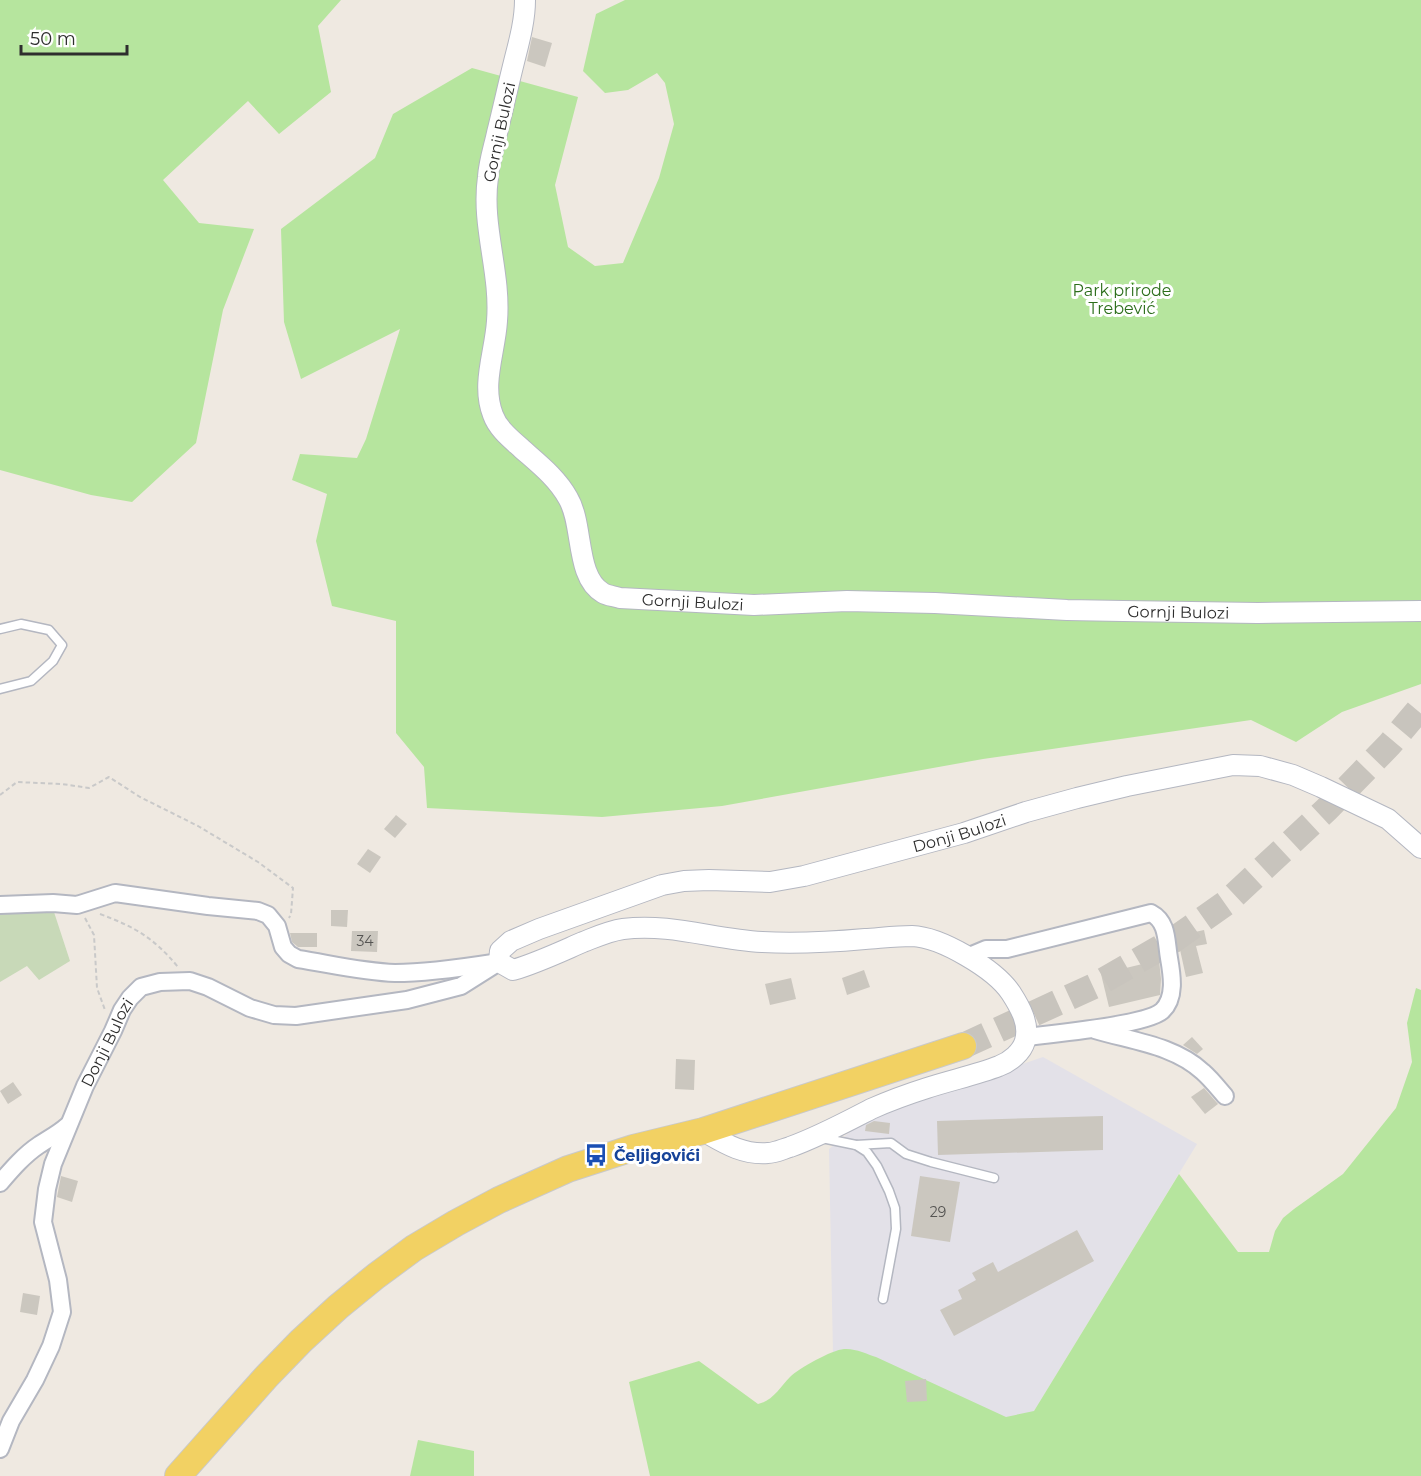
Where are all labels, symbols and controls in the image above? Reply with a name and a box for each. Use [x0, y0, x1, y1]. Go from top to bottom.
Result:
scale bar [21, 18, 128, 56]
text: 50 m [30, 28, 76, 50]
street label: Gornji Bulozi [480, 80, 519, 184]
park label: Park prirode Trebević [1073, 281, 1171, 318]
street label: Gornji Bulozi [641, 590, 744, 614]
street label: Gornji Bulozi [1127, 602, 1229, 623]
street label: Donji Bulozi [911, 810, 1009, 856]
house number: 34 [356, 932, 374, 950]
street label: Donji Bulozi [77, 995, 137, 1090]
bus stop icon: Čeljigovići [583, 1142, 609, 1168]
place label: Čeljigovići [614, 1146, 700, 1165]
house number: 29 [930, 1203, 946, 1221]

